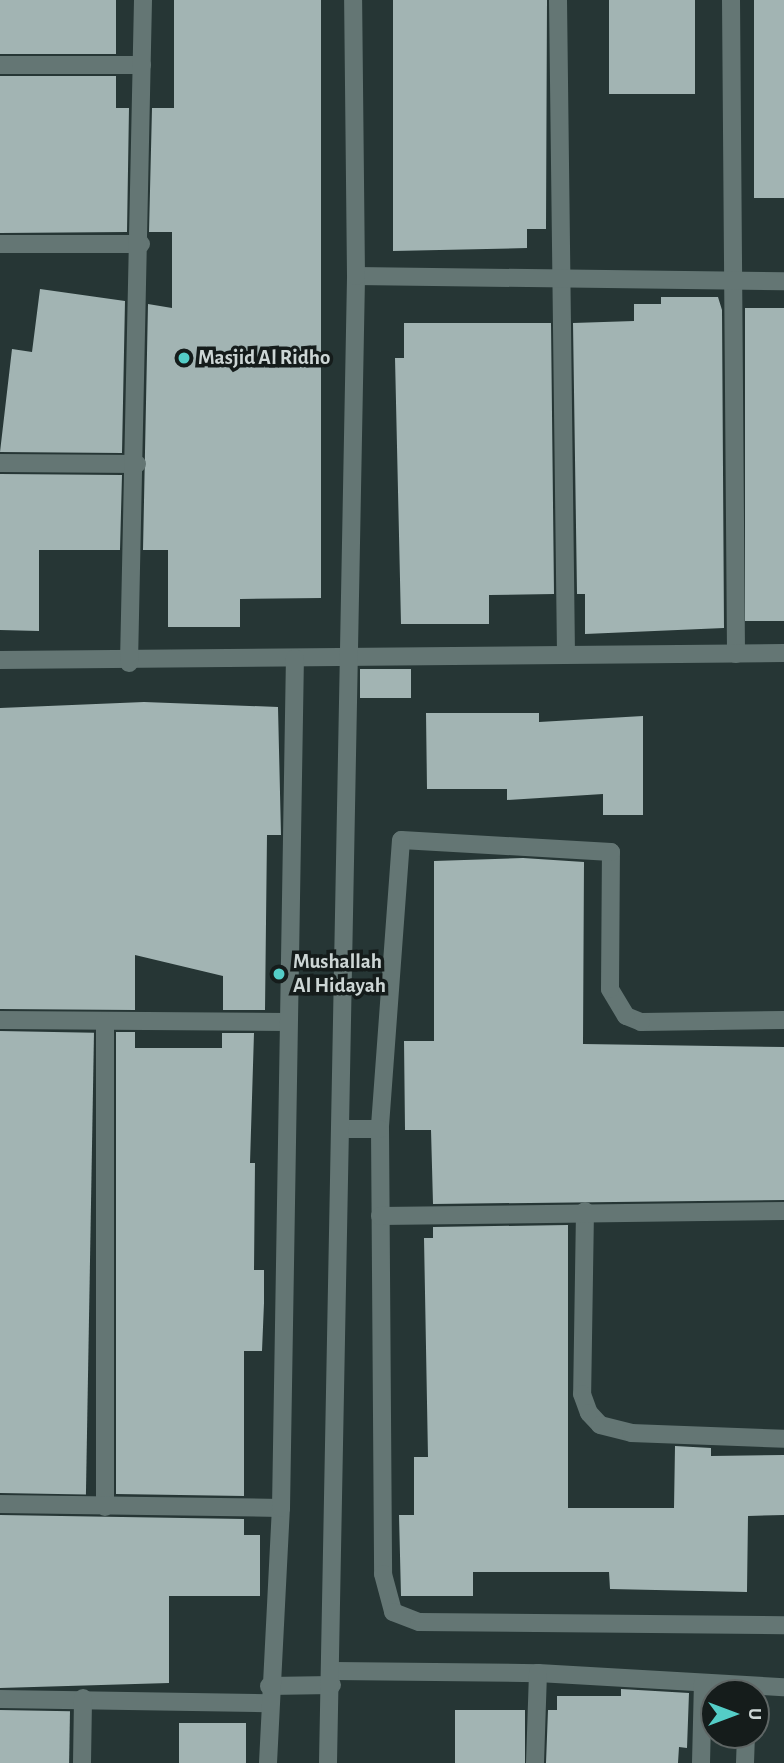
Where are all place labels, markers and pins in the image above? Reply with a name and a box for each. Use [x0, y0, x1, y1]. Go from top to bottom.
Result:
place label: Masjid Al Ridho [198, 345, 330, 371]
marker: Masjid Al Ridho [176, 350, 192, 366]
place label: Mushallah Al Hidayah [293, 949, 386, 999]
marker: Mushallah Al Hidayah [271, 966, 287, 982]

